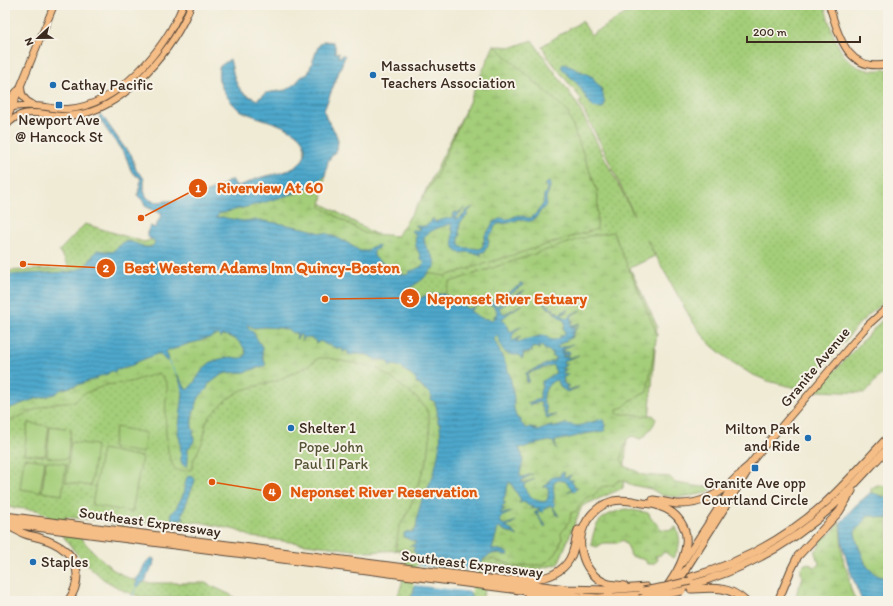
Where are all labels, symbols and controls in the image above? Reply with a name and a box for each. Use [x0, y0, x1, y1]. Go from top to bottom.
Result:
north arrow [18, 18, 58, 58]
scale bar [747, 18, 860, 44]
text: 200 m [753, 25, 787, 39]
text: N [22, 36, 37, 47]
place label: Massachusetts Teachers Association [381, 57, 516, 92]
marker: Massachusetts Teachers Association [368, 70, 378, 80]
place label: Cathay Pacific [61, 76, 153, 94]
marker: Cathay Pacific [48, 80, 58, 90]
marker: Newport Ave @ Hancock St [54, 100, 64, 110]
place label: Newport Ave @ Hancock St [15, 111, 103, 146]
callout: Riverview At 60 [188, 174, 331, 202]
text: Riverview At 60 [217, 178, 323, 197]
text: 1 [195, 181, 201, 195]
callout: Best Western Adams Inn Quincy-Boston [96, 254, 409, 282]
text: Best Western Adams Inn Quincy-Boston [124, 258, 400, 278]
text: 2 [103, 261, 110, 275]
callout: Neponset River Estuary [400, 284, 595, 312]
text: Neponset River Estuary [427, 289, 587, 309]
text: 3 [407, 292, 414, 306]
street label: Granite Avenue [776, 323, 854, 411]
place label: Shelter 1 [299, 419, 356, 437]
place label: Milton Park and Ride [725, 420, 800, 455]
marker: Shelter 1 [286, 423, 296, 433]
marker: Milton Park and Ride [803, 433, 813, 443]
park label: Pope John Paul II Park [294, 438, 368, 473]
marker: Granite Ave opp Courtland Circle [750, 463, 760, 473]
place label: Granite Ave opp Courtland Circle [702, 474, 808, 509]
callout: Neponset River Reservation [262, 478, 485, 506]
text: Neponset River Reservation [290, 482, 478, 502]
text: 4 [268, 485, 276, 499]
street label: Southeast Expressway [78, 503, 222, 541]
street label: Southeast Expressway [400, 546, 544, 582]
place label: Staples [41, 553, 89, 571]
marker: Staples [28, 557, 38, 567]

